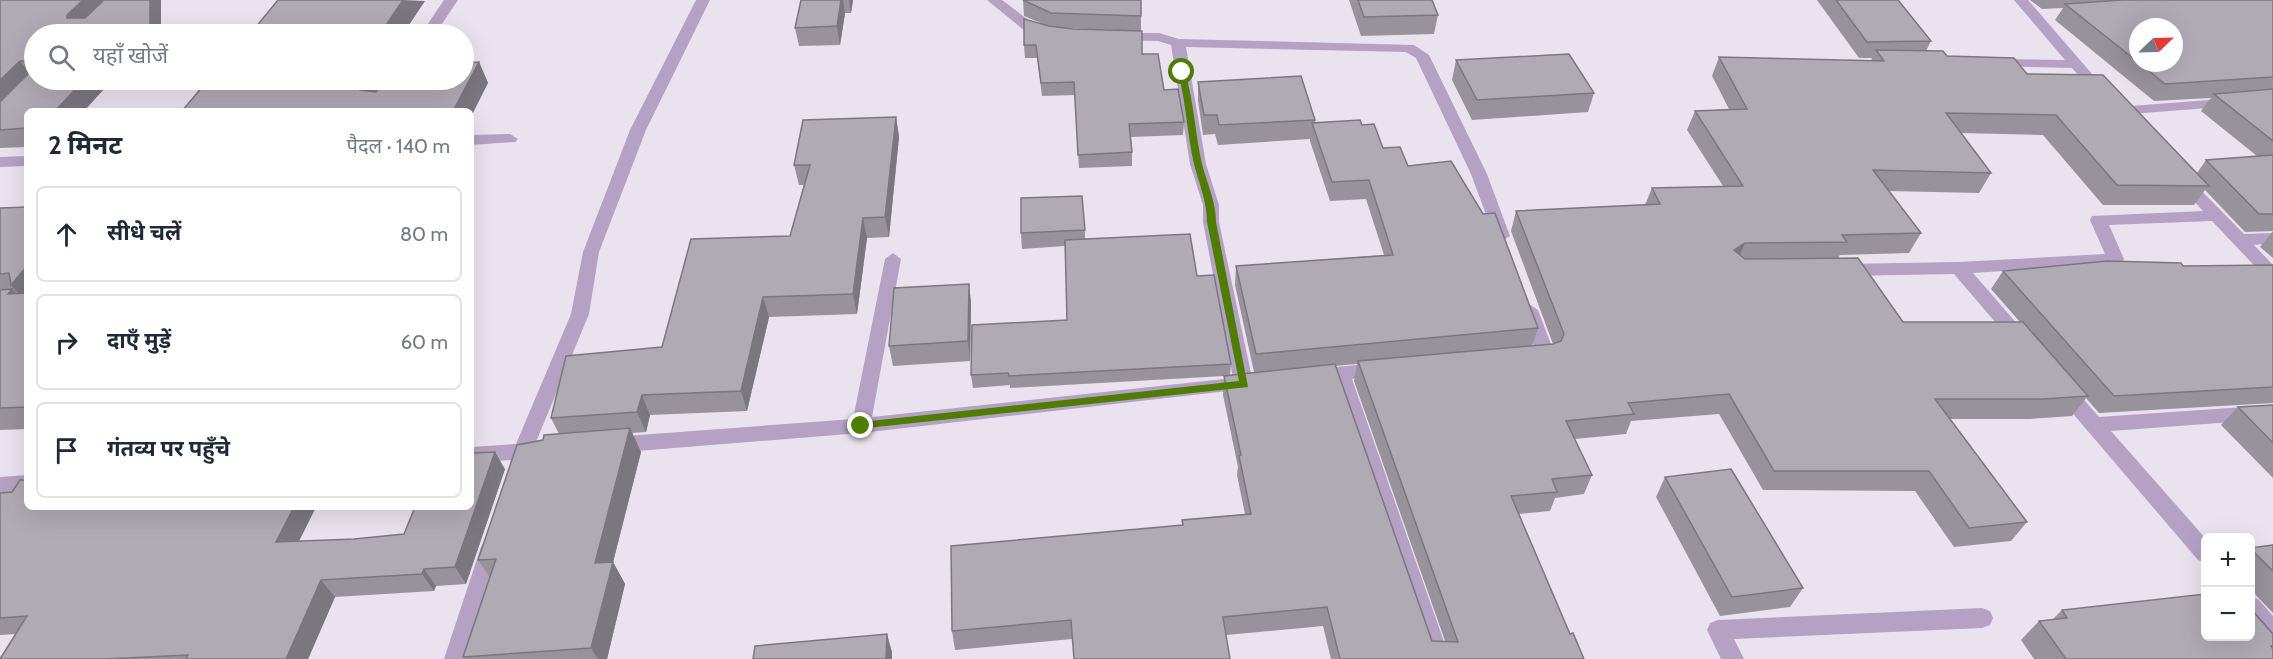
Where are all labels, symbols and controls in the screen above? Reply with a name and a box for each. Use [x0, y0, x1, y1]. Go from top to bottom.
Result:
north arrow [2129, 18, 2183, 72]
search box [24, 24, 474, 90]
icon: search [45, 41, 78, 74]
text: यहाँ खोजें [93, 42, 168, 69]
route start [1168, 58, 1194, 84]
text: 2 मिनट [48, 129, 122, 161]
text: पैदल · 140 m [347, 134, 450, 158]
icon: ahead [50, 218, 83, 251]
text: सीधे चलें [107, 219, 181, 246]
text: 80 m [400, 222, 448, 246]
icon: right [50, 326, 83, 359]
text: दाएँ मुड़ें [107, 327, 171, 354]
text: 60 m [401, 330, 448, 354]
route end [847, 412, 873, 438]
icon: arrive [50, 434, 83, 467]
text: गंतव्य पर पहुँचे [107, 435, 230, 462]
map controls [2201, 533, 2255, 641]
button: + [2201, 533, 2255, 587]
button: − [2201, 587, 2255, 641]

